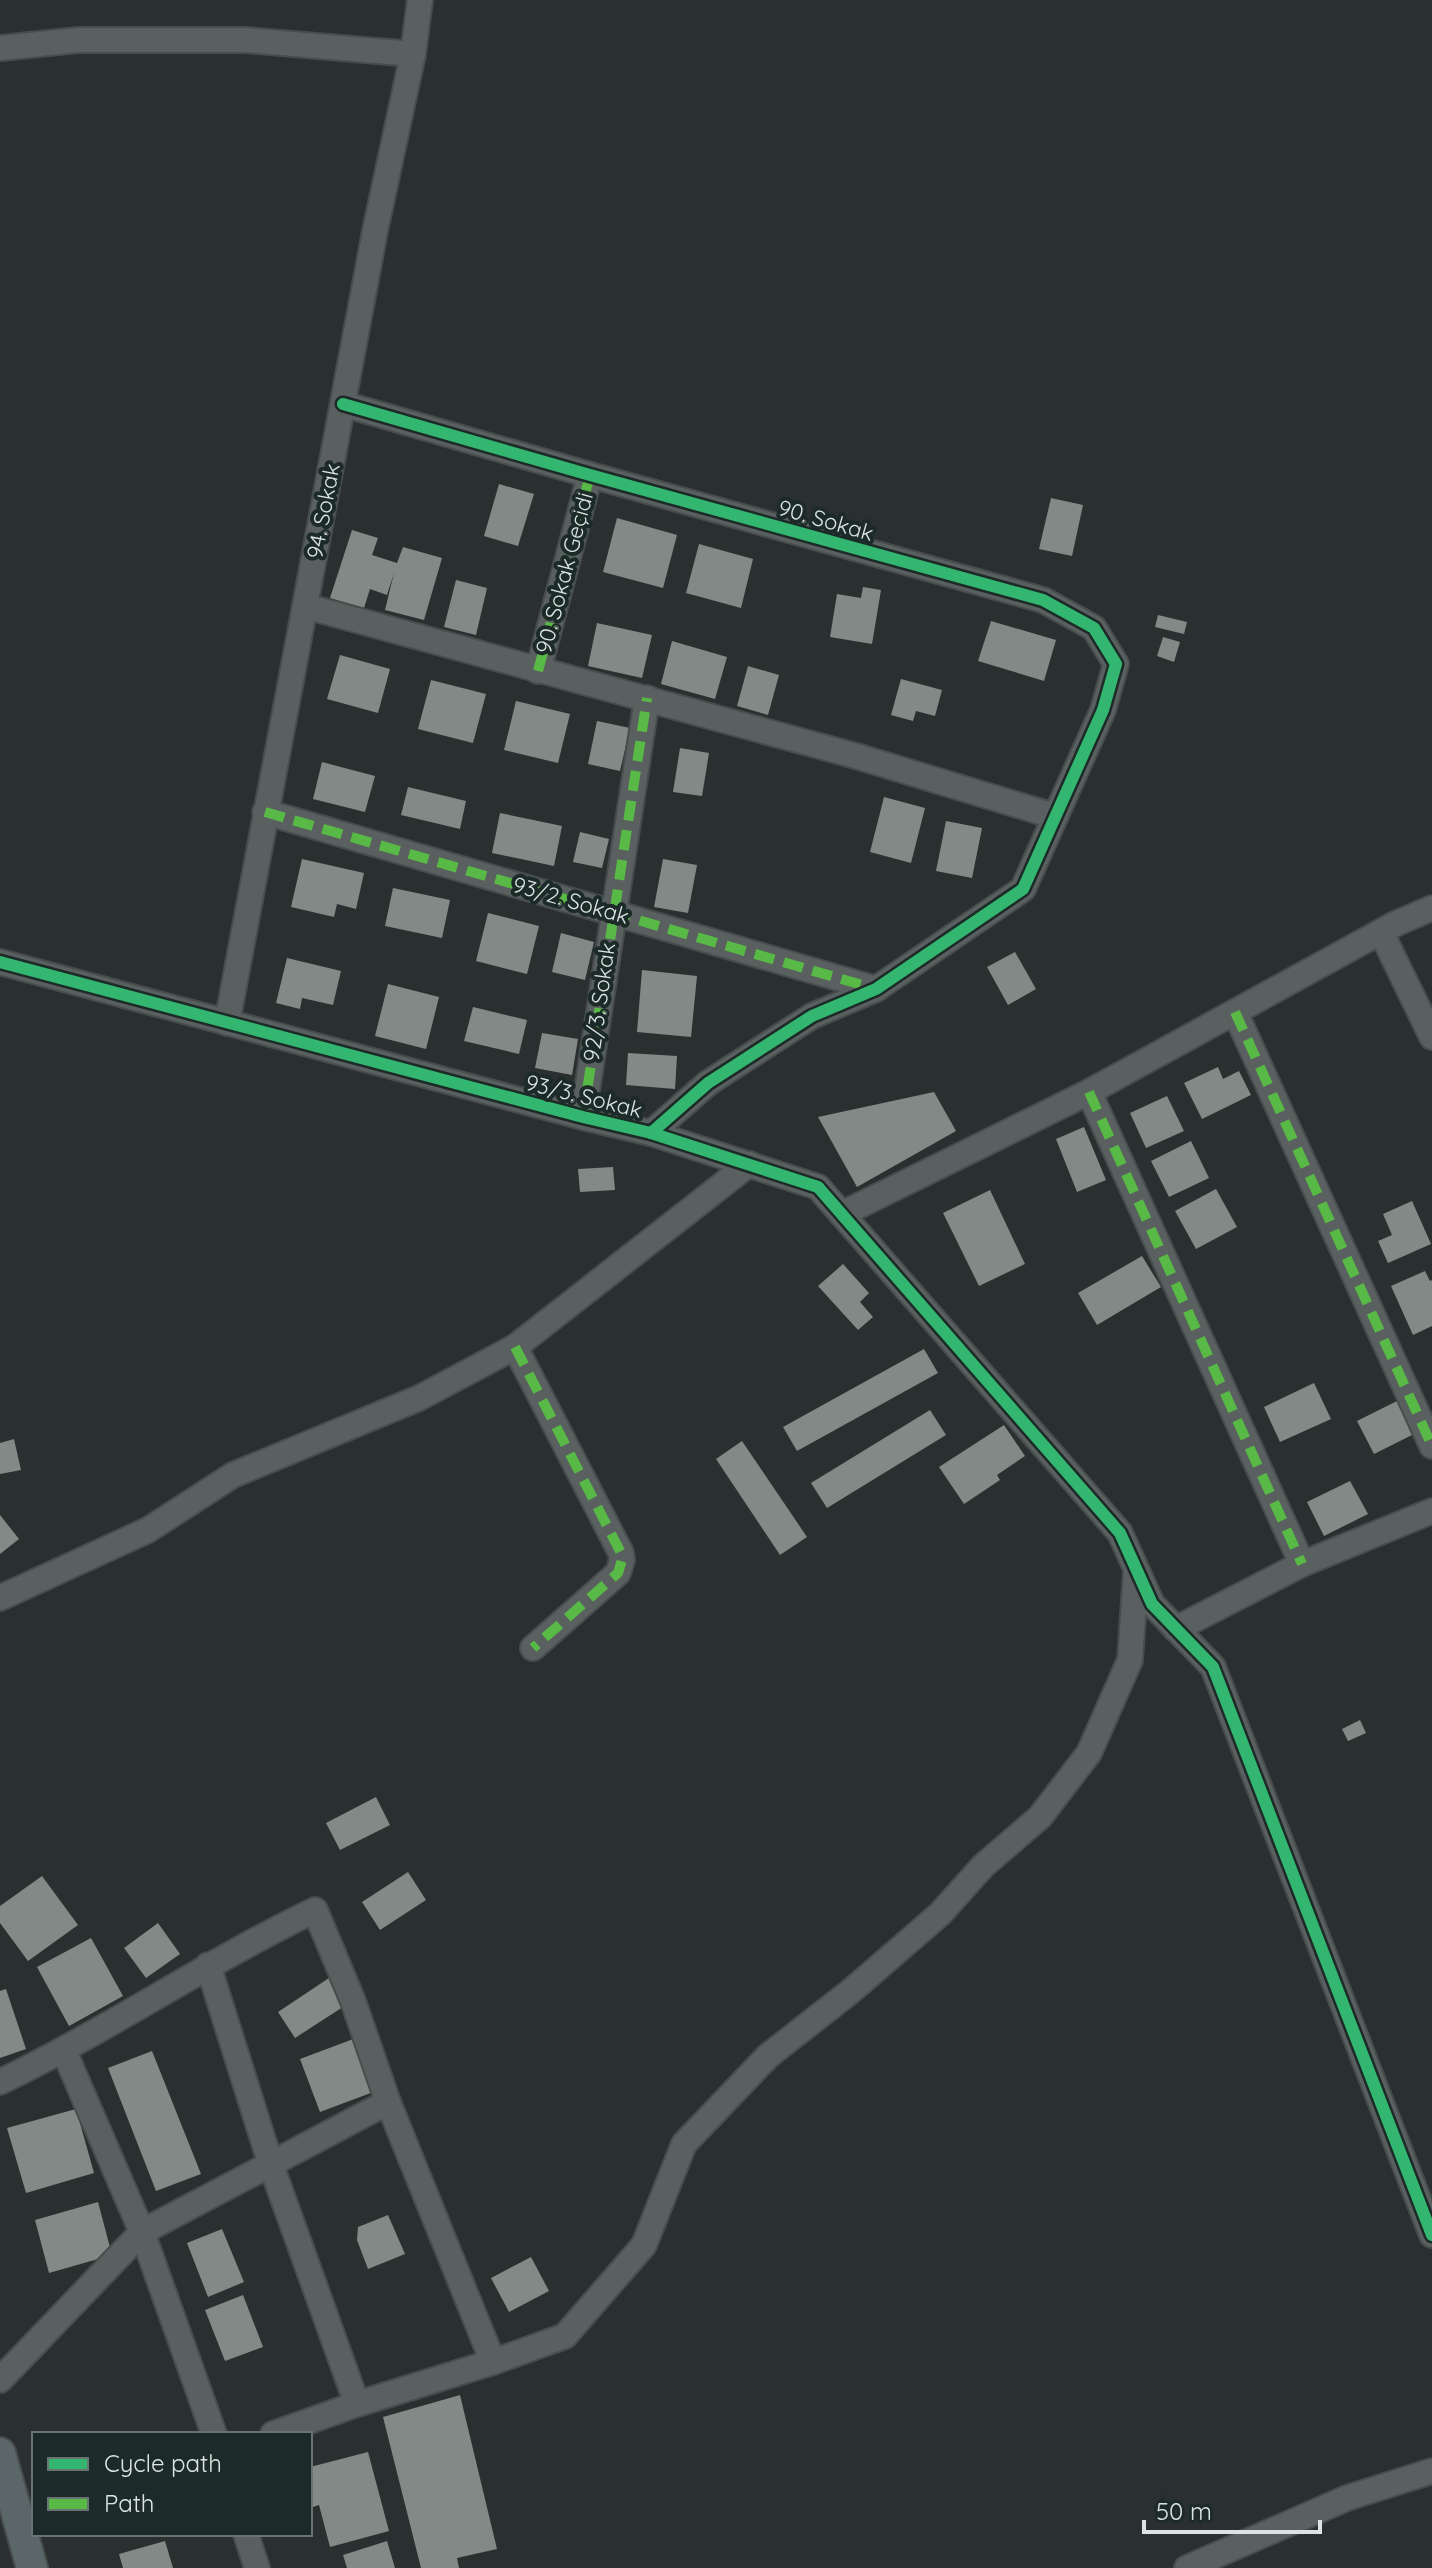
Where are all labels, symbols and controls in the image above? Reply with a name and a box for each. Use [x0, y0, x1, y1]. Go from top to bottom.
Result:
street label: 94. Sokak [300, 461, 346, 561]
street label: 90. Sokak Geçidi [529, 489, 599, 657]
street label: 90. Sokak [775, 493, 877, 547]
street label: 93/2. Sokak [510, 870, 632, 930]
street label: 92/3. Sokak [577, 941, 621, 1063]
street label: 93/3. Sokak [523, 1068, 645, 1124]
legend [32, 2432, 312, 2536]
text: Cycle path [104, 2448, 222, 2478]
scale bar [1144, 2484, 1320, 2534]
text: Path [104, 2488, 155, 2518]
text: 50 m [1156, 2496, 1212, 2526]

